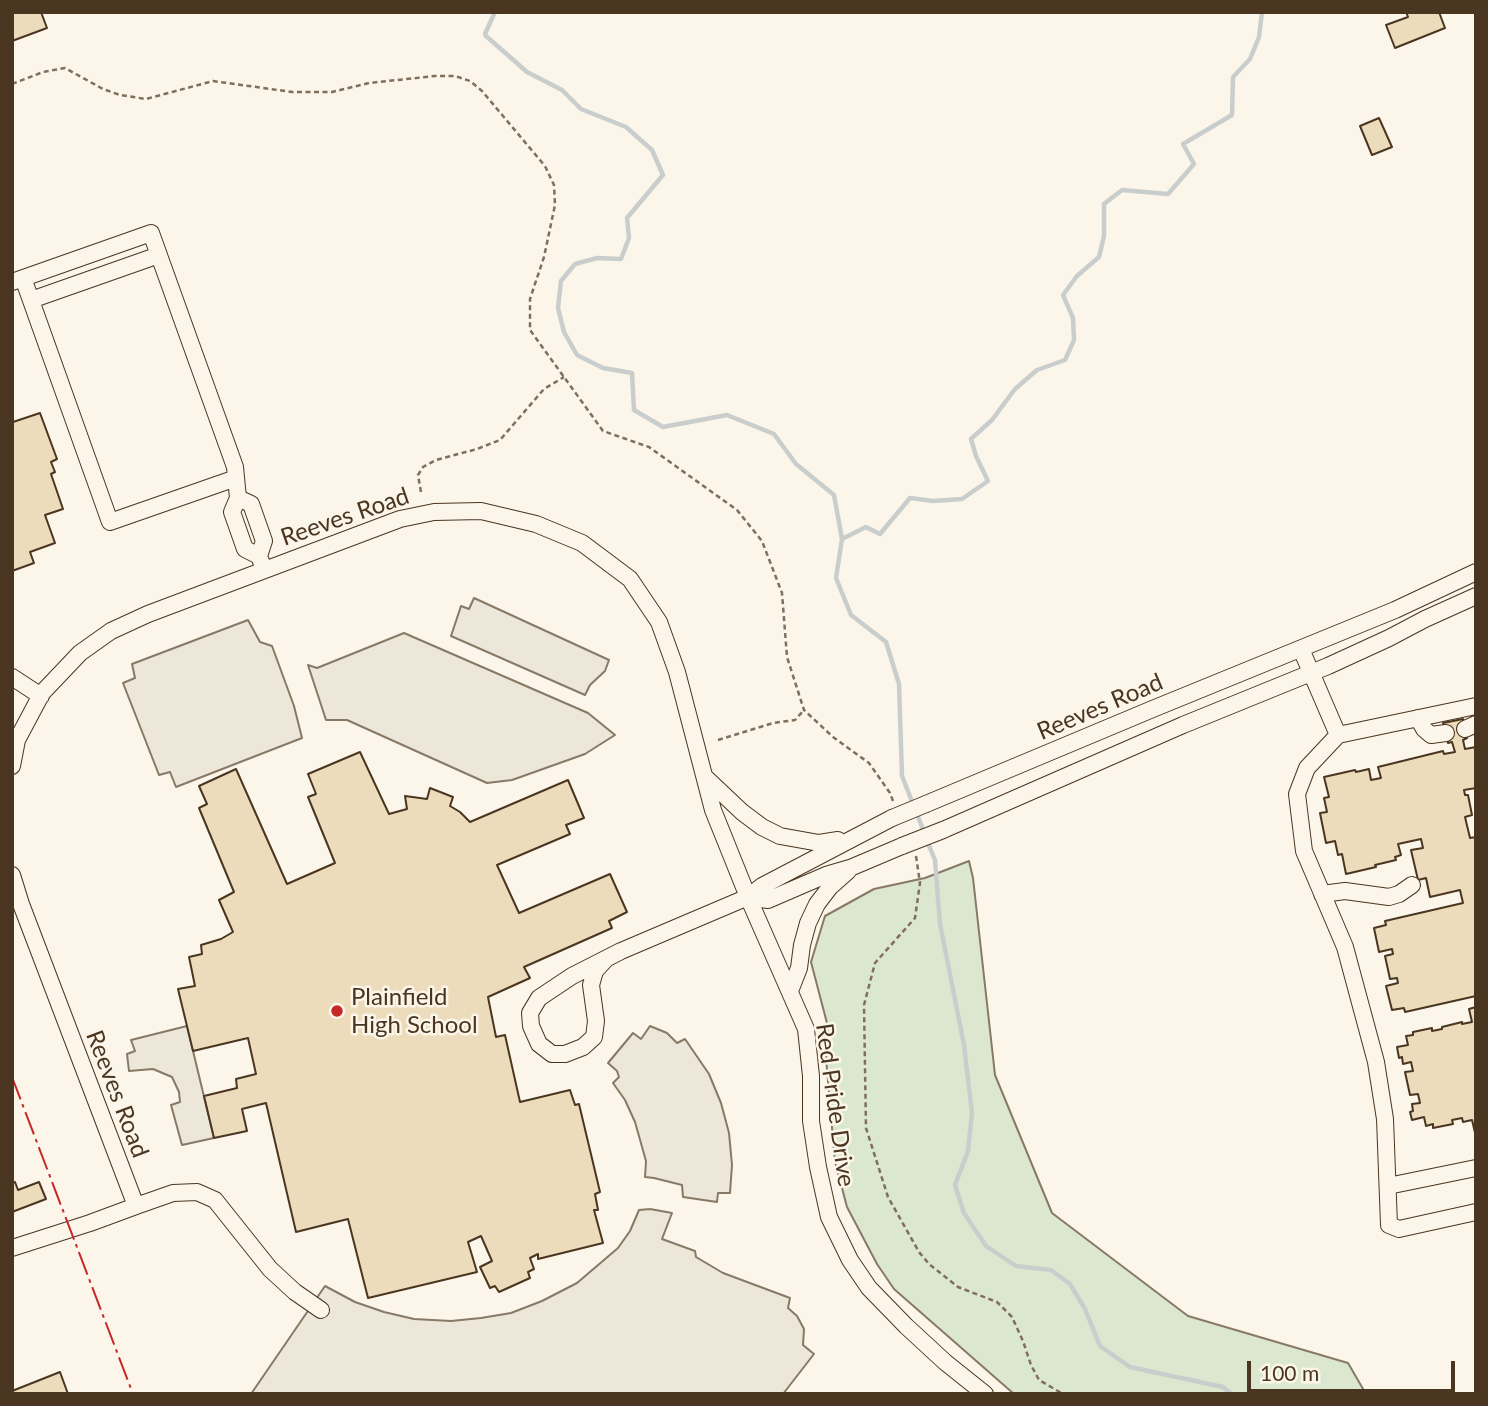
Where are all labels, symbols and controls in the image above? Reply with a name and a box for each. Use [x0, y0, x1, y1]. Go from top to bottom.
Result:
street label: Reeves Road [277, 482, 413, 552]
street label: Reeves Road [1033, 668, 1167, 746]
place label: Plainfield High School [351, 983, 478, 1039]
marker: Plainfield High School [329, 1003, 345, 1019]
street label: Red Pride Drive [809, 1021, 861, 1189]
street label: Reeves Road [80, 1026, 154, 1162]
scale bar [1250, 1346, 1458, 1390]
text: 100 m [1260, 1360, 1319, 1385]

